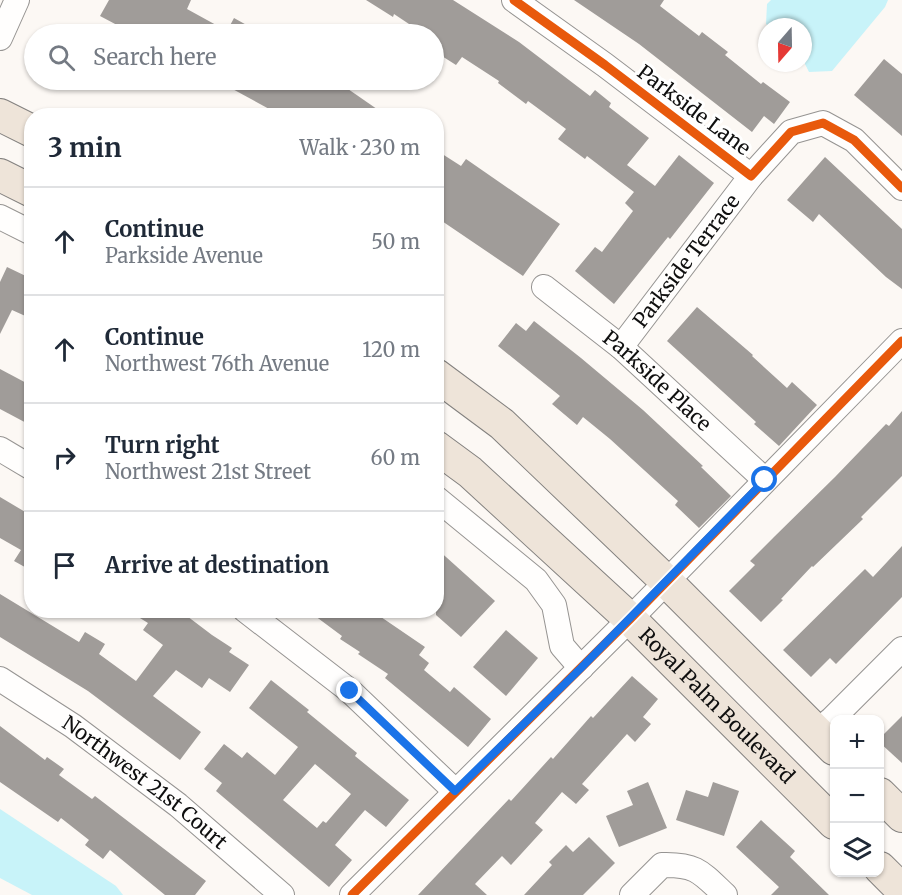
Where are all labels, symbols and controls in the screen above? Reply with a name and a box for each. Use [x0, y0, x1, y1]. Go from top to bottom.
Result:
north arrow [758, 18, 812, 72]
search box [24, 24, 444, 90]
icon: search [45, 41, 78, 74]
text: Search here [93, 43, 216, 71]
street label: Parkside Lane [633, 59, 756, 160]
text: 3 min [48, 131, 122, 164]
text: Walk · 230 m [300, 135, 420, 160]
street label: Parkside Terrace [627, 189, 745, 332]
text: Continue [105, 215, 204, 243]
icon: ahead [48, 225, 81, 258]
text: 50 m [371, 229, 420, 254]
text: Parkside Avenue [105, 243, 263, 268]
text: Continue [105, 323, 204, 351]
street label: Parkside Place [598, 325, 717, 436]
icon: ahead [48, 333, 81, 366]
text: 120 m [362, 337, 420, 362]
text: Northwest 76th Avenue [105, 351, 329, 376]
text: Turn right [105, 431, 219, 459]
icon: right [48, 441, 81, 474]
text: 60 m [370, 445, 420, 470]
text: Northwest 21st Street [105, 459, 311, 484]
route start [751, 466, 777, 492]
icon: arrive [48, 549, 81, 582]
text: Arrive at destination [105, 551, 329, 579]
street label: Royal Palm Boulevard [634, 622, 800, 788]
route end [336, 677, 362, 703]
street label: Northwest 21st Court [58, 710, 233, 854]
map controls [830, 715, 884, 877]
button: + [830, 715, 884, 769]
button: − [830, 769, 884, 823]
button: layers [830, 823, 884, 877]

